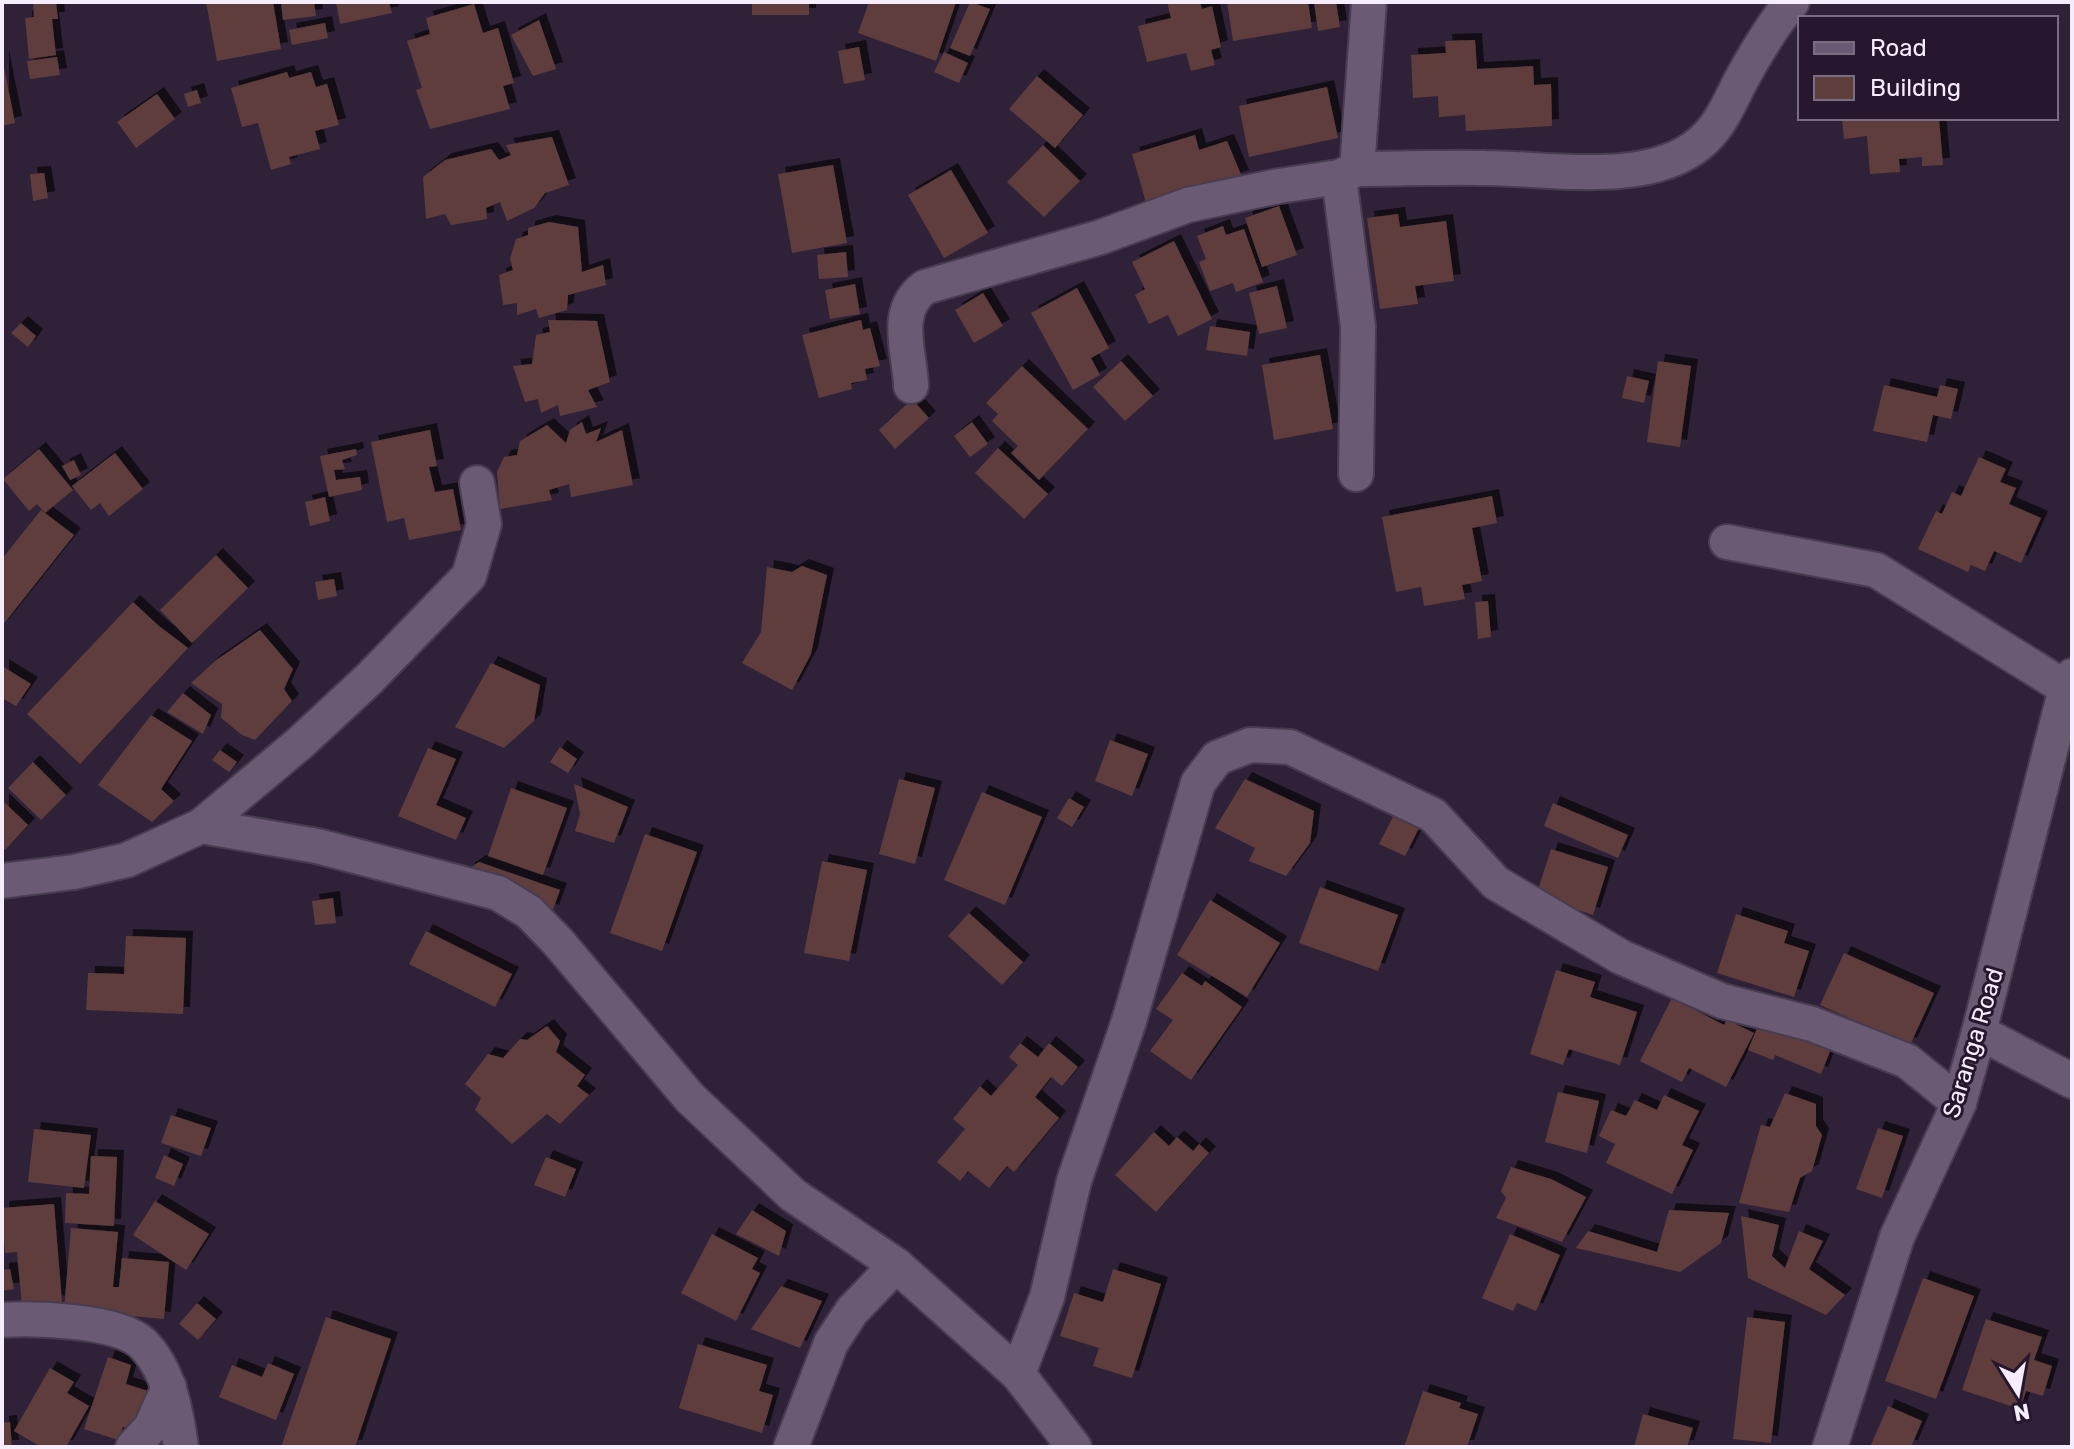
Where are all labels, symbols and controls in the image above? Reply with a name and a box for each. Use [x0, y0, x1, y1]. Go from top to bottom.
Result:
legend [1798, 16, 2058, 120]
text: Road [1870, 34, 1927, 62]
text: Building [1870, 74, 1961, 102]
street label: Saranga Road [1937, 965, 2009, 1121]
north arrow [1978, 1353, 2058, 1433]
text: N [2011, 1397, 2032, 1427]

